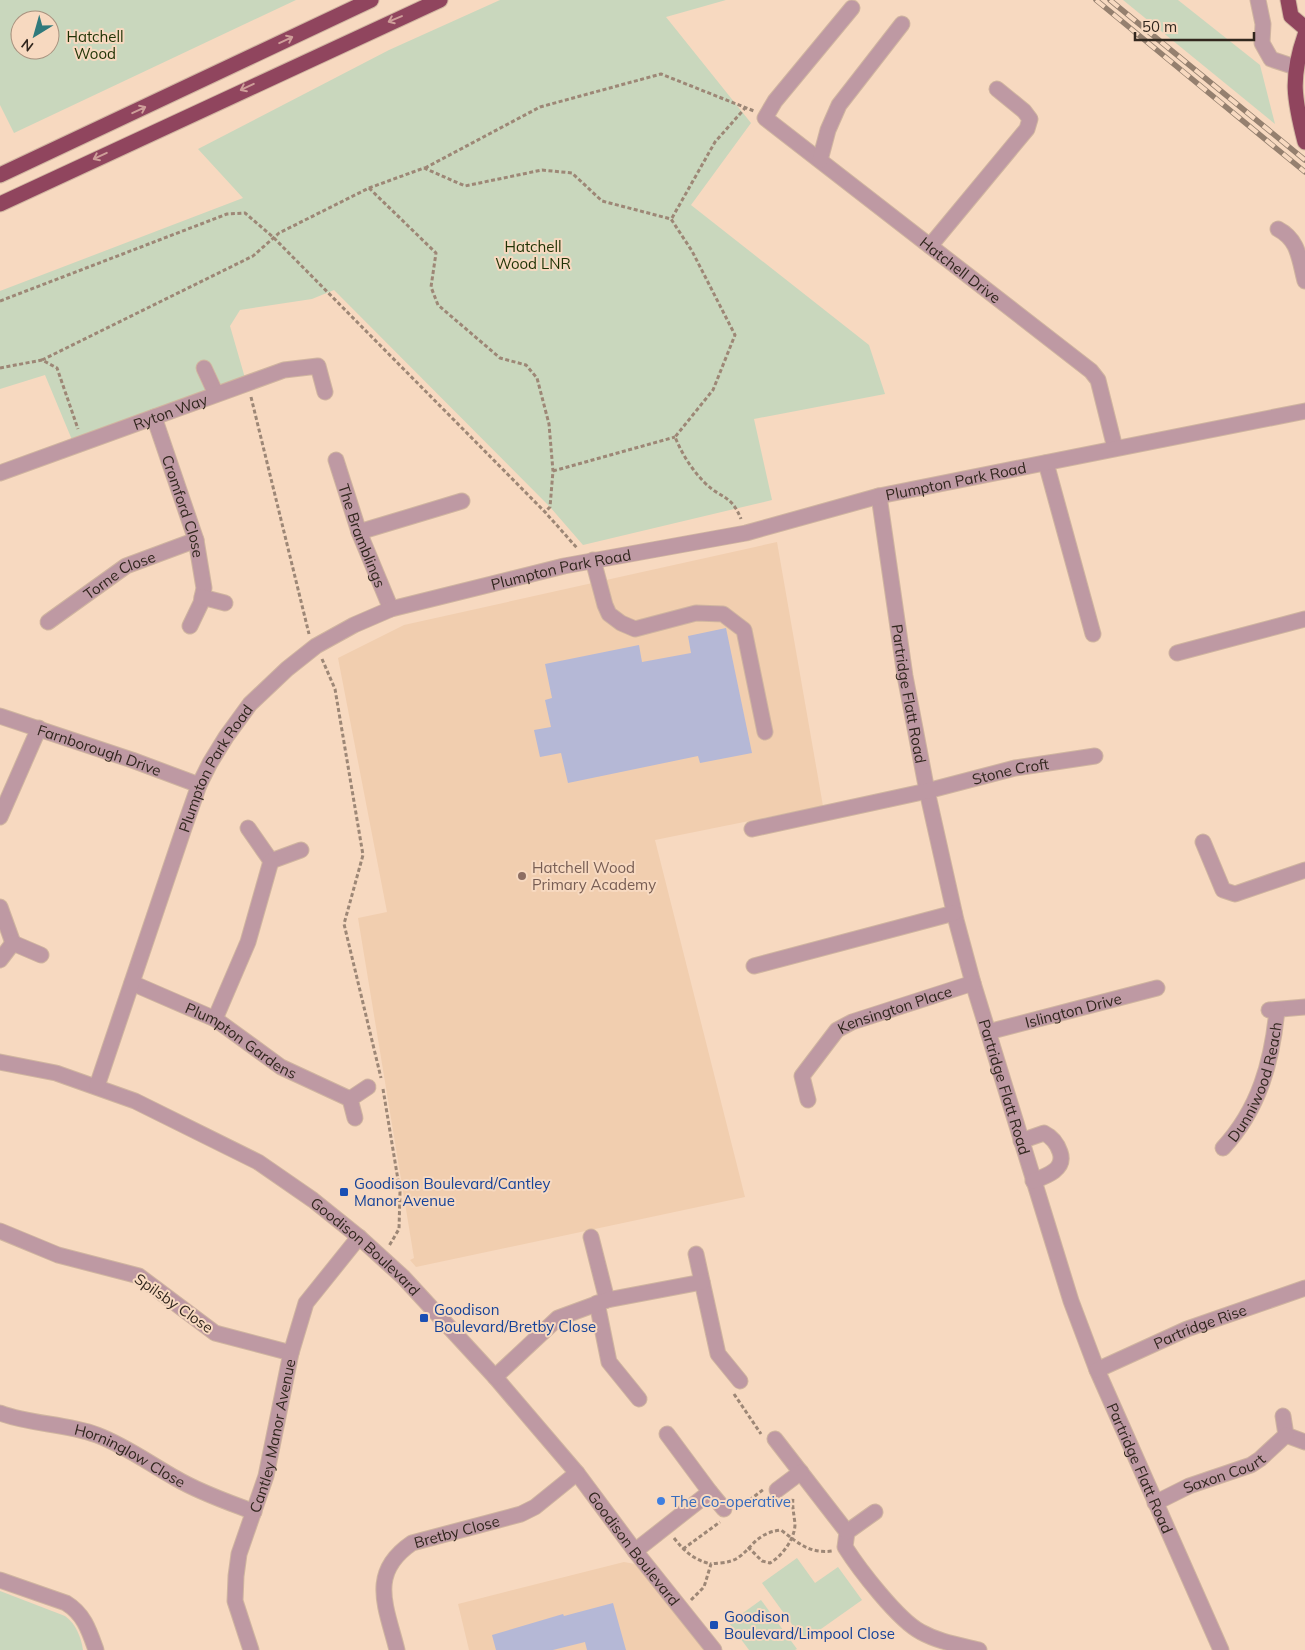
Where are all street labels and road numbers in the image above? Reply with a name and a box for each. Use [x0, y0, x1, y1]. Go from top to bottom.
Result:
street label: Hatchell Drive [916, 232, 1005, 307]
street label: Ryton Way [130, 389, 210, 433]
street label: Cromford Close [158, 452, 208, 559]
street label: Plumpton Park Road [884, 457, 1028, 504]
street label: The Bramblings [335, 481, 390, 590]
street label: Plumpton Park Road [489, 545, 632, 593]
street label: Torne Close [79, 547, 158, 603]
street label: Partridge Flatt Road [888, 623, 931, 765]
street label: Plumpton Park Road [174, 700, 256, 835]
street label: Farnborough Drive [35, 720, 164, 780]
street label: Stone Croft [970, 754, 1050, 788]
street label: Kensington Place [834, 981, 954, 1038]
street label: Islington Drive [1023, 988, 1124, 1032]
street label: Plumpton Gardens [183, 998, 300, 1083]
street label: Partridge Flatt Road [975, 1017, 1035, 1157]
street label: Dunniwood Reach [1223, 1021, 1285, 1145]
street label: Goodison Boulevard [307, 1193, 424, 1299]
street label: Spilsby Close [131, 1269, 217, 1337]
street label: Partridge Rise [1150, 1300, 1249, 1353]
street label: Cantley Manor Avenue [245, 1357, 299, 1515]
street label: Partridge Flatt Road [1103, 1400, 1178, 1536]
street label: Horninglow Close [73, 1419, 189, 1491]
street label: Saxon Court [1180, 1450, 1269, 1497]
street label: Goodison Boulevard [584, 1487, 684, 1609]
street label: Bretby Close [412, 1511, 501, 1552]

